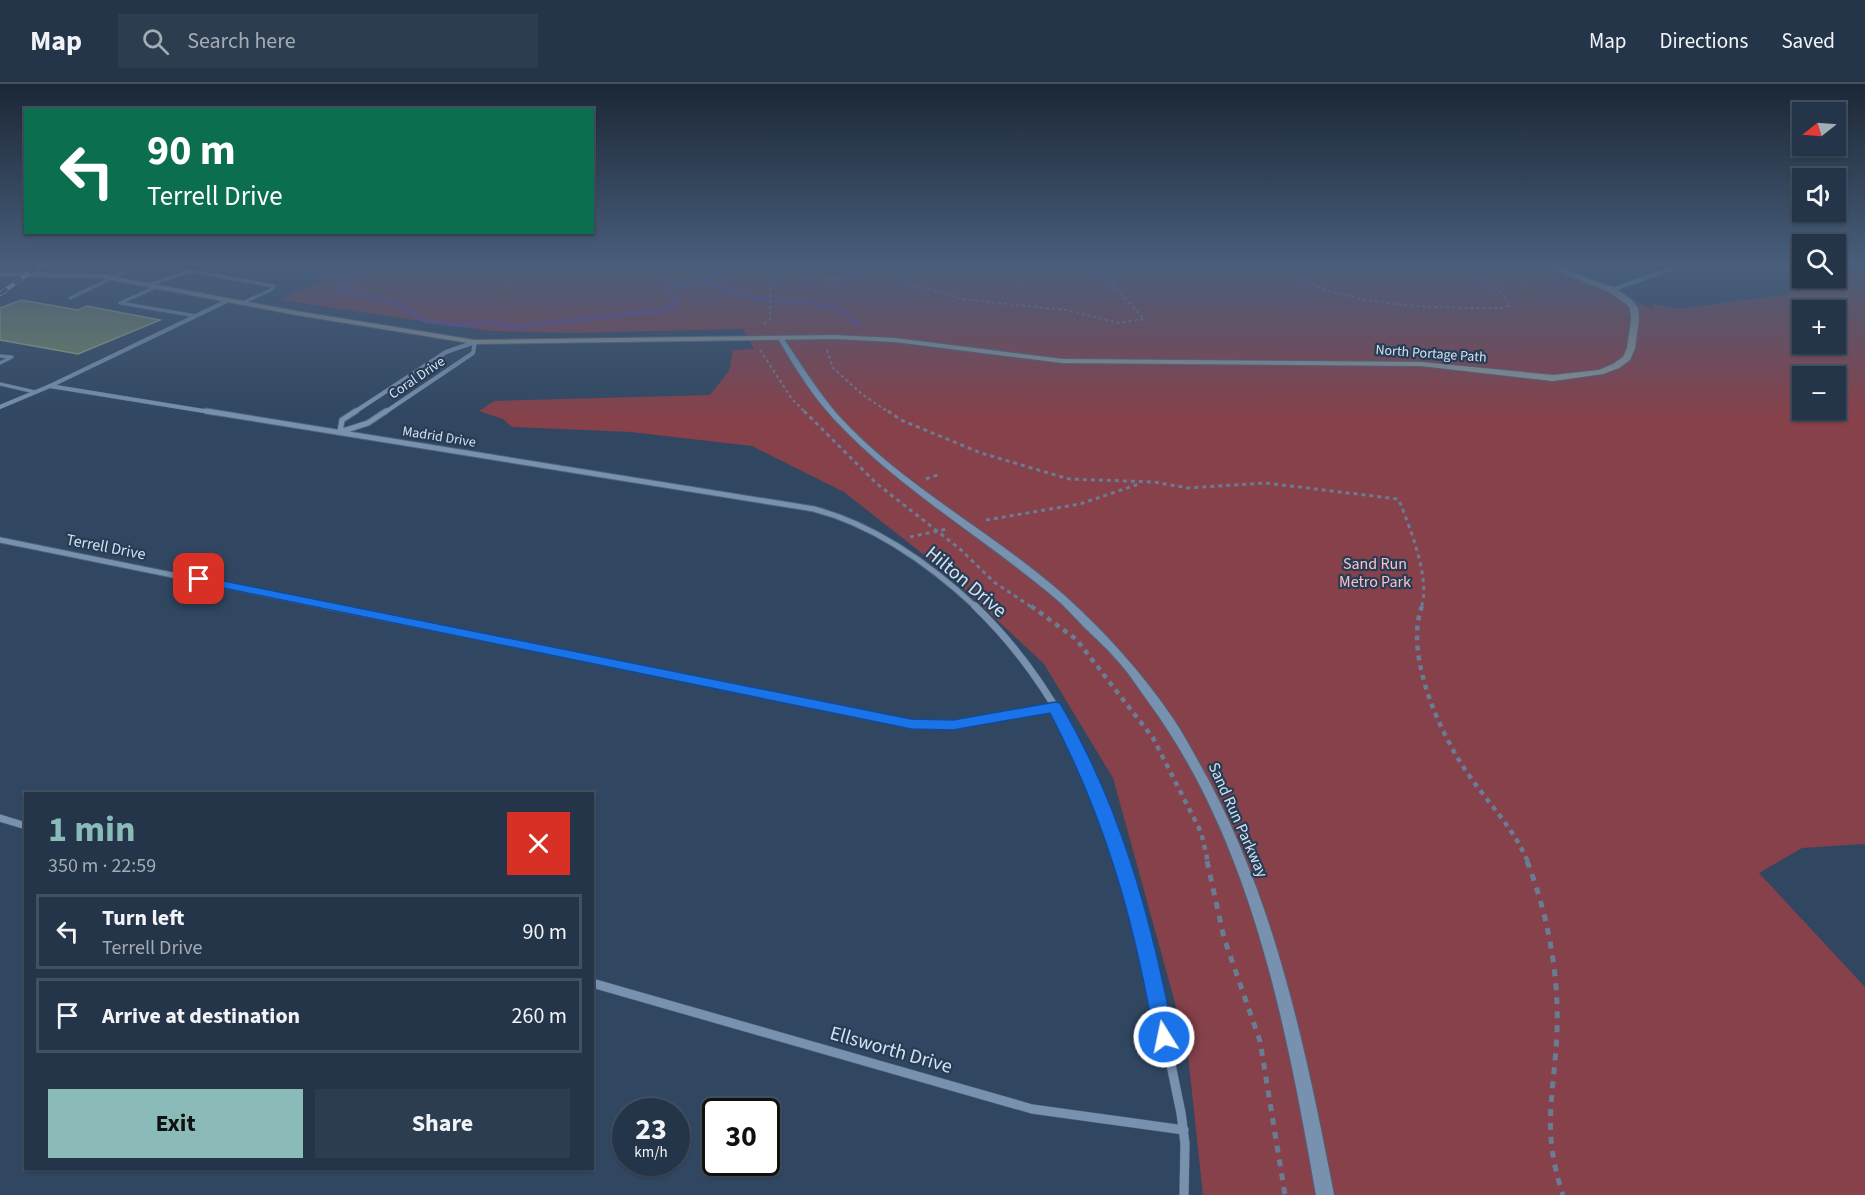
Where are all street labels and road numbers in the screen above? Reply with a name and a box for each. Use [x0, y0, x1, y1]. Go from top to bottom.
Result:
street label: North Portage Path [1375, 340, 1487, 368]
street label: Coral Drive [385, 352, 449, 404]
street label: Madrid Drive [401, 421, 477, 453]
street label: Terrell Drive [64, 529, 148, 565]
street label: Hilton Drive [919, 540, 1013, 624]
street label: Sand Run Parkway [1203, 759, 1273, 882]
street label: Ellsworth Drive [826, 1019, 956, 1081]

